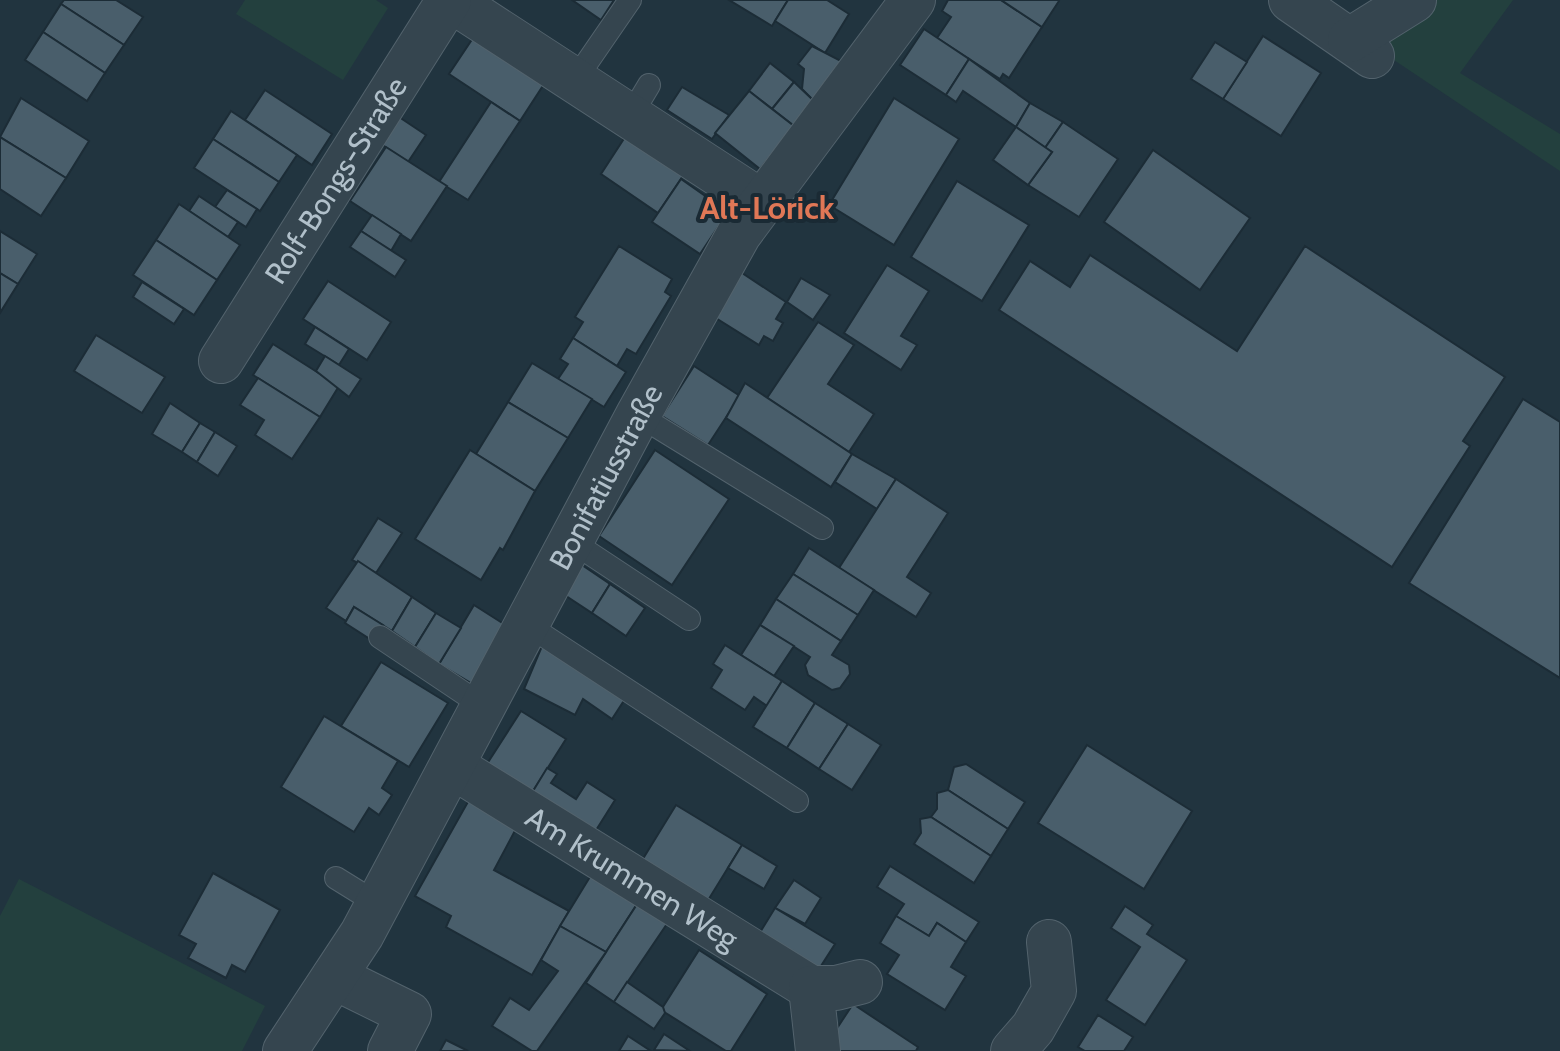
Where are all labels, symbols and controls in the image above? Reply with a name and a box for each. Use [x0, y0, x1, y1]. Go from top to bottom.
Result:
street label: Rolf-Bongs-Straße [256, 70, 414, 290]
district label: Alt-Lörick [700, 188, 835, 227]
street label: Bonifatiusstraße [541, 378, 670, 576]
street label: Am Krummen Weg [519, 798, 746, 958]

